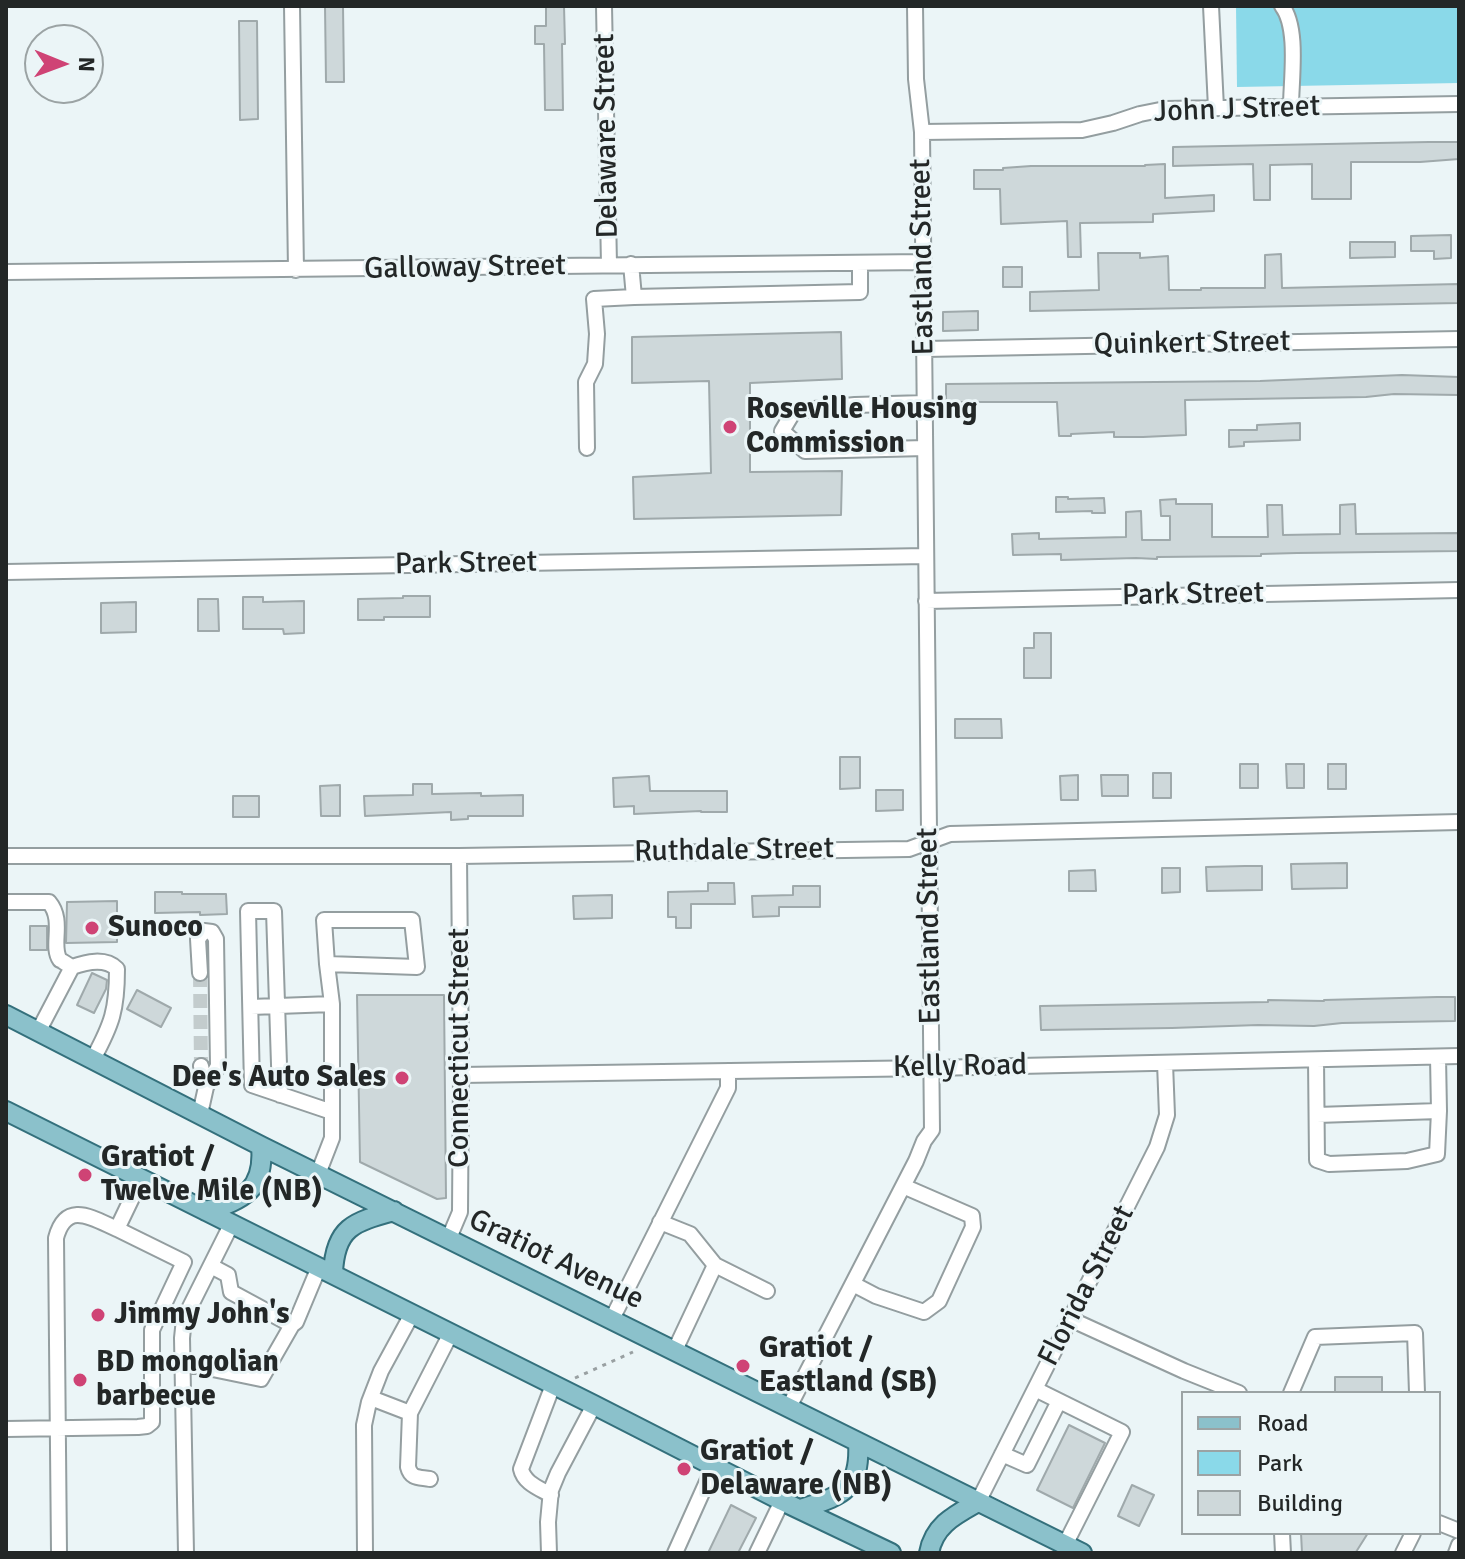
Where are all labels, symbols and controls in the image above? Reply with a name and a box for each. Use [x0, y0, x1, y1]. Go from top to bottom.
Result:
north arrow [24, 24, 104, 104]
street label: Delaware Street [587, 33, 627, 239]
text: N [73, 57, 100, 72]
street label: John J Street [1153, 89, 1321, 131]
street label: Eastland Street [903, 158, 943, 356]
street label: Galloway Street [364, 248, 566, 288]
street label: Quinkert Street [1093, 324, 1291, 364]
place label: Roseville Housing Commission [746, 392, 978, 462]
marker: Roseville Housing Commission [721, 418, 739, 436]
street label: Park Street [394, 545, 538, 583]
street label: Park Street [1121, 576, 1265, 614]
street label: Eastland Street [910, 827, 950, 1025]
street label: Ruthdale Street [634, 831, 834, 871]
place label: Sunoco [108, 910, 203, 946]
marker: Sunoco [83, 919, 101, 937]
street label: Connecticut Street [442, 928, 478, 1168]
street label: Kelly Road [893, 1048, 1027, 1086]
place label: Dee's Auto Sales [172, 1060, 386, 1096]
marker: Dee's Auto Sales [393, 1069, 411, 1087]
place label: Gratiot / Twelve Mile (NB) [101, 1140, 323, 1210]
marker: Gratiot / Twelve Mile (NB) [76, 1166, 94, 1184]
street label: Florida Street [1031, 1200, 1143, 1372]
street label: Gratiot Avenue [463, 1202, 649, 1318]
place label: Jimmy John's [114, 1297, 289, 1333]
marker: Jimmy John's [89, 1306, 107, 1324]
place label: Gratiot / Eastland (SB) [759, 1331, 938, 1402]
place label: BD mongolian barbecue [96, 1345, 279, 1416]
marker: Gratiot / Eastland (SB) [734, 1357, 752, 1375]
marker: BD mongolian barbecue [71, 1371, 89, 1389]
legend [1181, 1391, 1441, 1535]
text: Road [1257, 1408, 1308, 1438]
place label: Gratiot / Delaware (NB) [700, 1434, 892, 1504]
text: Park [1257, 1448, 1303, 1478]
marker: Gratiot / Delaware (NB) [675, 1460, 693, 1478]
text: Building [1257, 1488, 1343, 1518]

